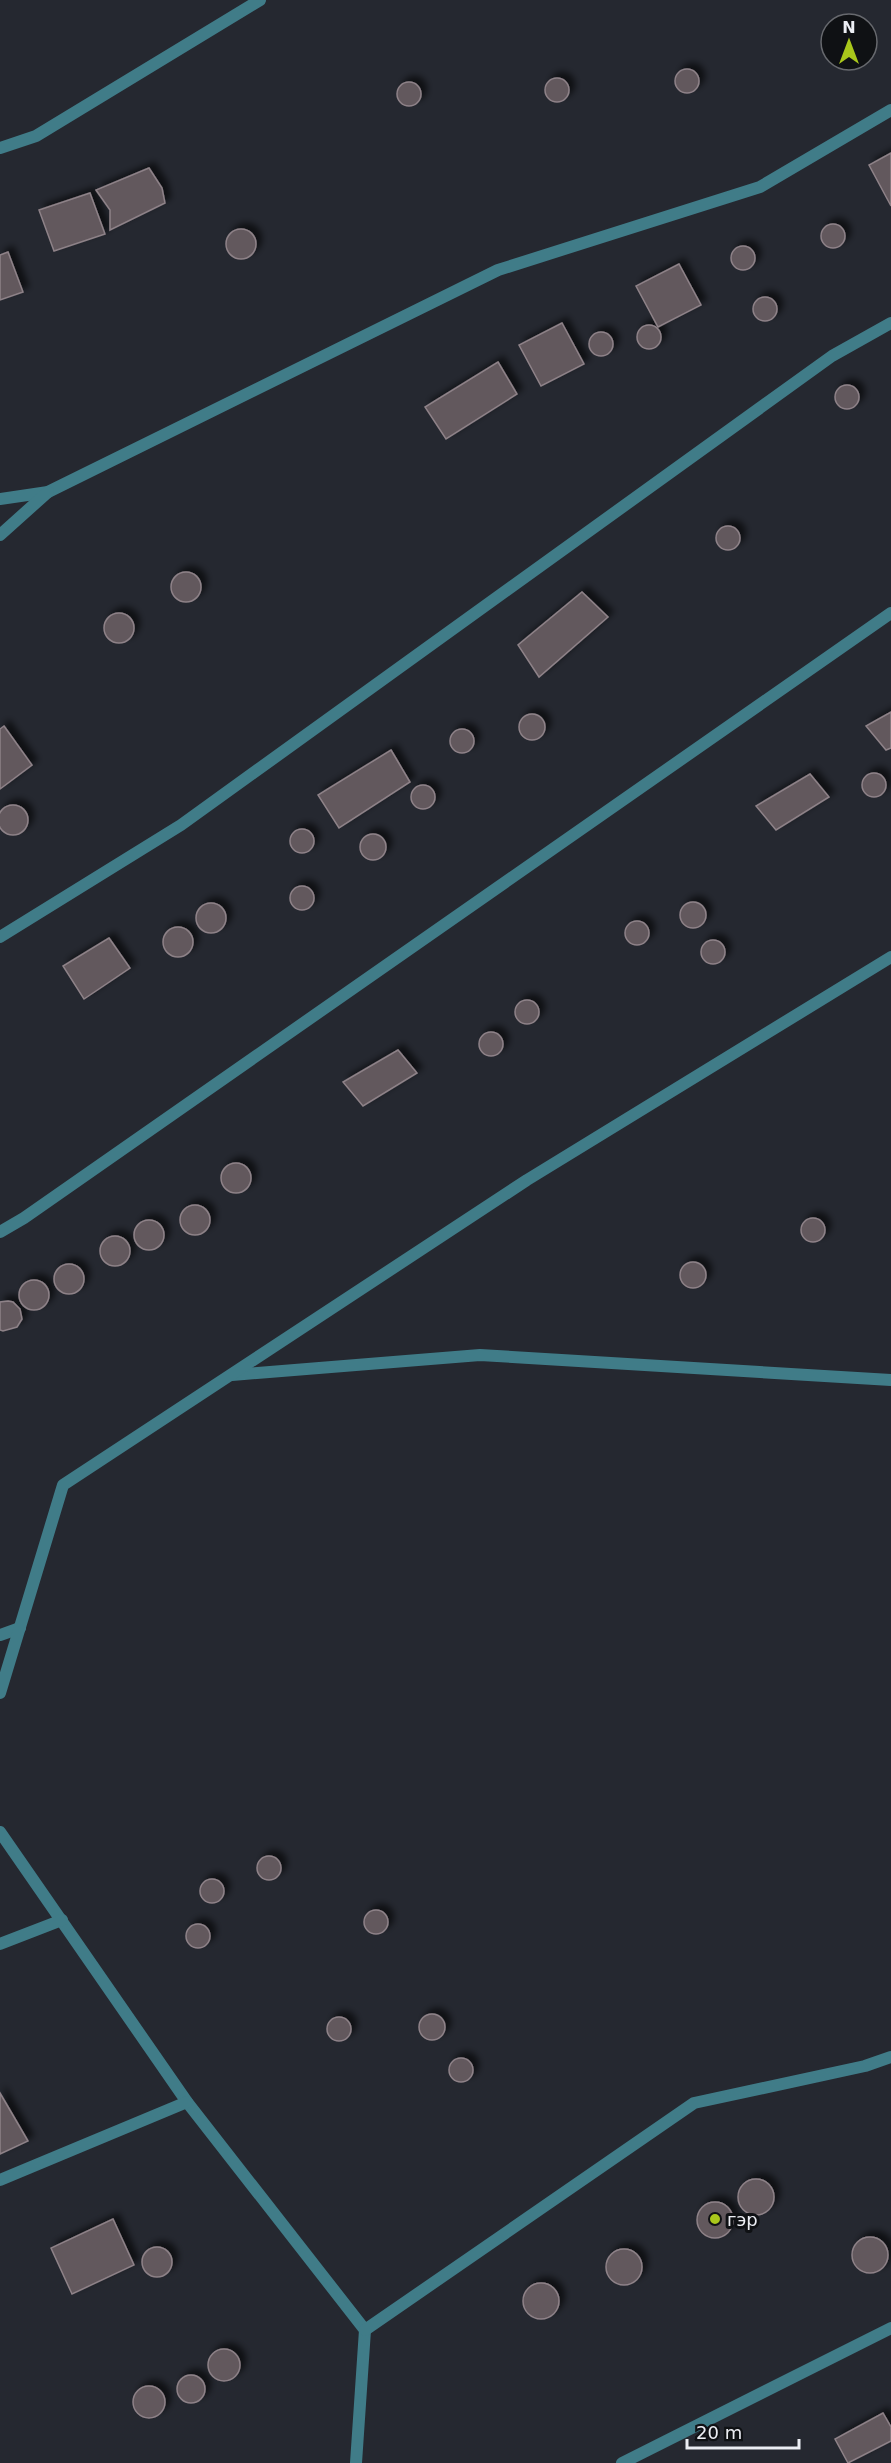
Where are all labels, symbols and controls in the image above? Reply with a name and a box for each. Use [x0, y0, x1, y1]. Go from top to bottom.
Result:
north arrow [819, 12, 879, 72]
text: N [842, 18, 856, 37]
place label: гэр [727, 2209, 758, 2230]
marker: гэр [708, 2212, 722, 2226]
scale bar [687, 2412, 800, 2450]
text: 20 m [696, 2422, 742, 2443]

